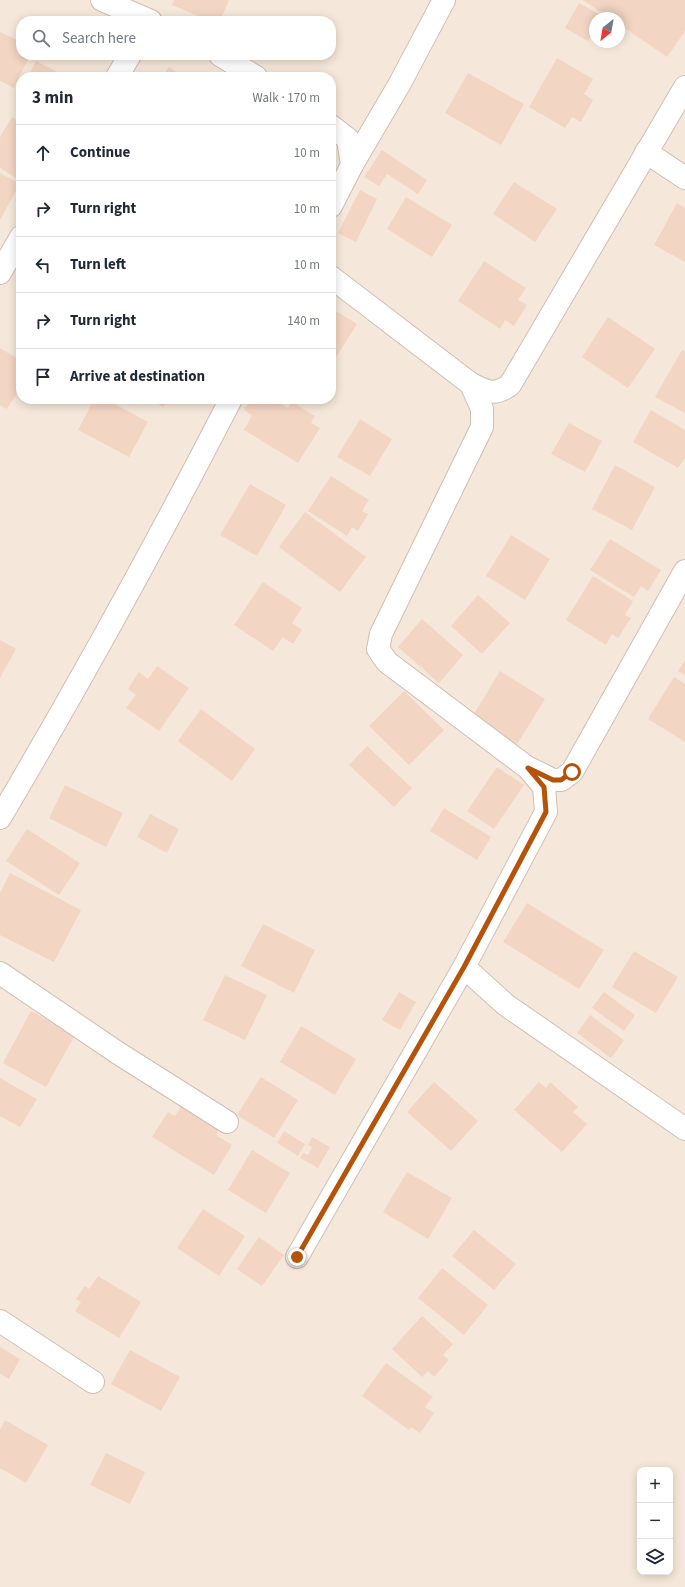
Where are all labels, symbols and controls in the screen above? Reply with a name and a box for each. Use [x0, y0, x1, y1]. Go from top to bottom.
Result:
north arrow [589, 12, 625, 48]
search box [16, 16, 336, 60]
icon: search [30, 27, 52, 49]
text: Search here [62, 28, 136, 49]
text: 3 min [32, 86, 73, 110]
text: Walk · 170 m [252, 89, 320, 107]
icon: ahead [32, 142, 54, 164]
text: Continue [70, 142, 130, 163]
text: 10 m [294, 144, 320, 162]
icon: right [32, 198, 54, 220]
text: Turn right [70, 198, 136, 219]
text: 10 m [294, 200, 320, 218]
icon: left [32, 254, 54, 276]
text: Turn left [70, 254, 126, 275]
text: 10 m [294, 256, 320, 274]
icon: right [32, 310, 54, 332]
text: Turn right [70, 310, 136, 331]
text: 140 m [287, 312, 320, 330]
icon: arrive [32, 366, 54, 388]
text: Arrive at destination [70, 366, 205, 387]
route start [563, 763, 581, 781]
route end [288, 1248, 306, 1266]
map controls [637, 1467, 673, 1575]
button: + [637, 1467, 673, 1503]
button: − [637, 1503, 673, 1539]
button: layers [637, 1539, 673, 1575]

